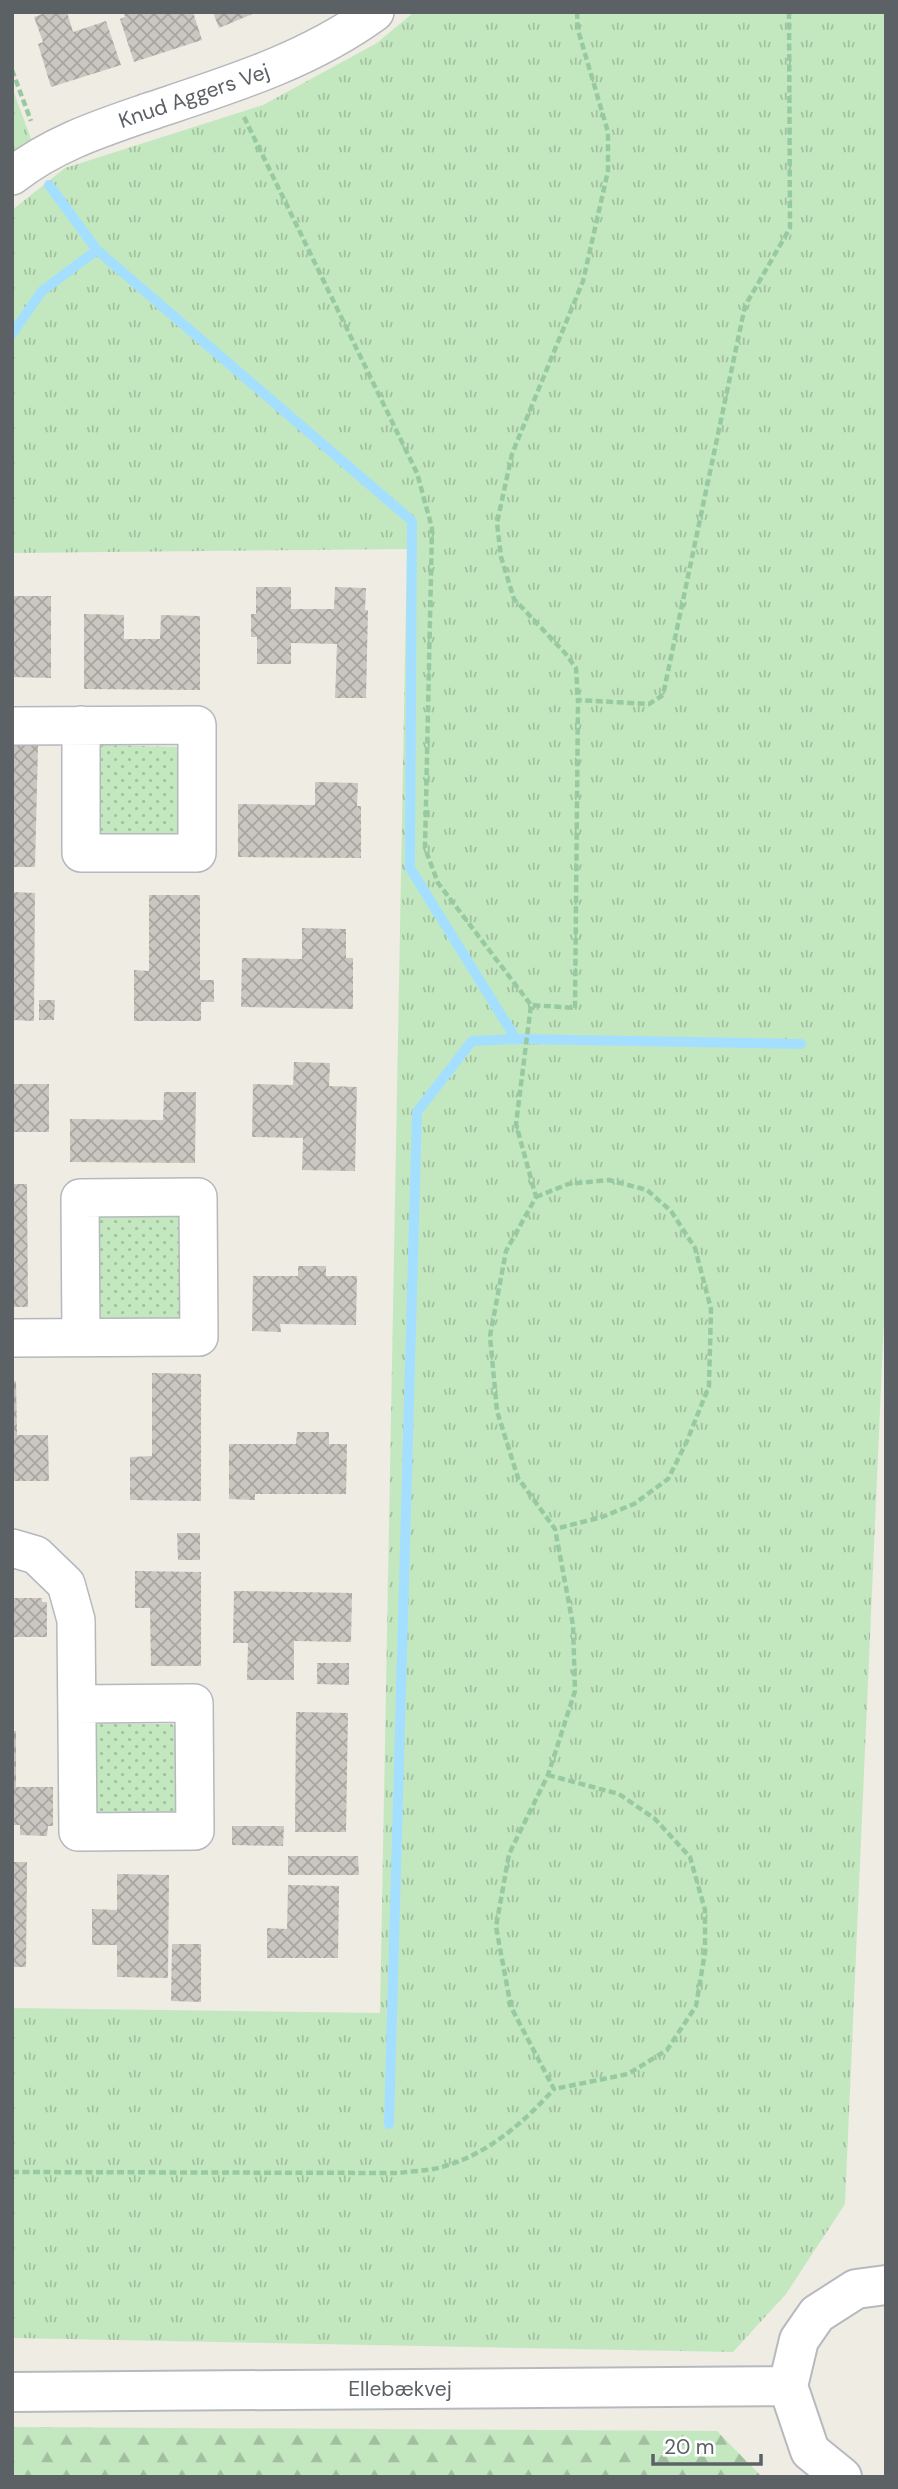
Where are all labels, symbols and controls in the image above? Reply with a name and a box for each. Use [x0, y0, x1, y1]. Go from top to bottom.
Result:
street label: Knud Aggers Vej [115, 57, 273, 135]
street label: Ellebækvej [348, 2375, 452, 2403]
scale bar [653, 2422, 762, 2466]
text: 20 m [664, 2433, 715, 2461]

